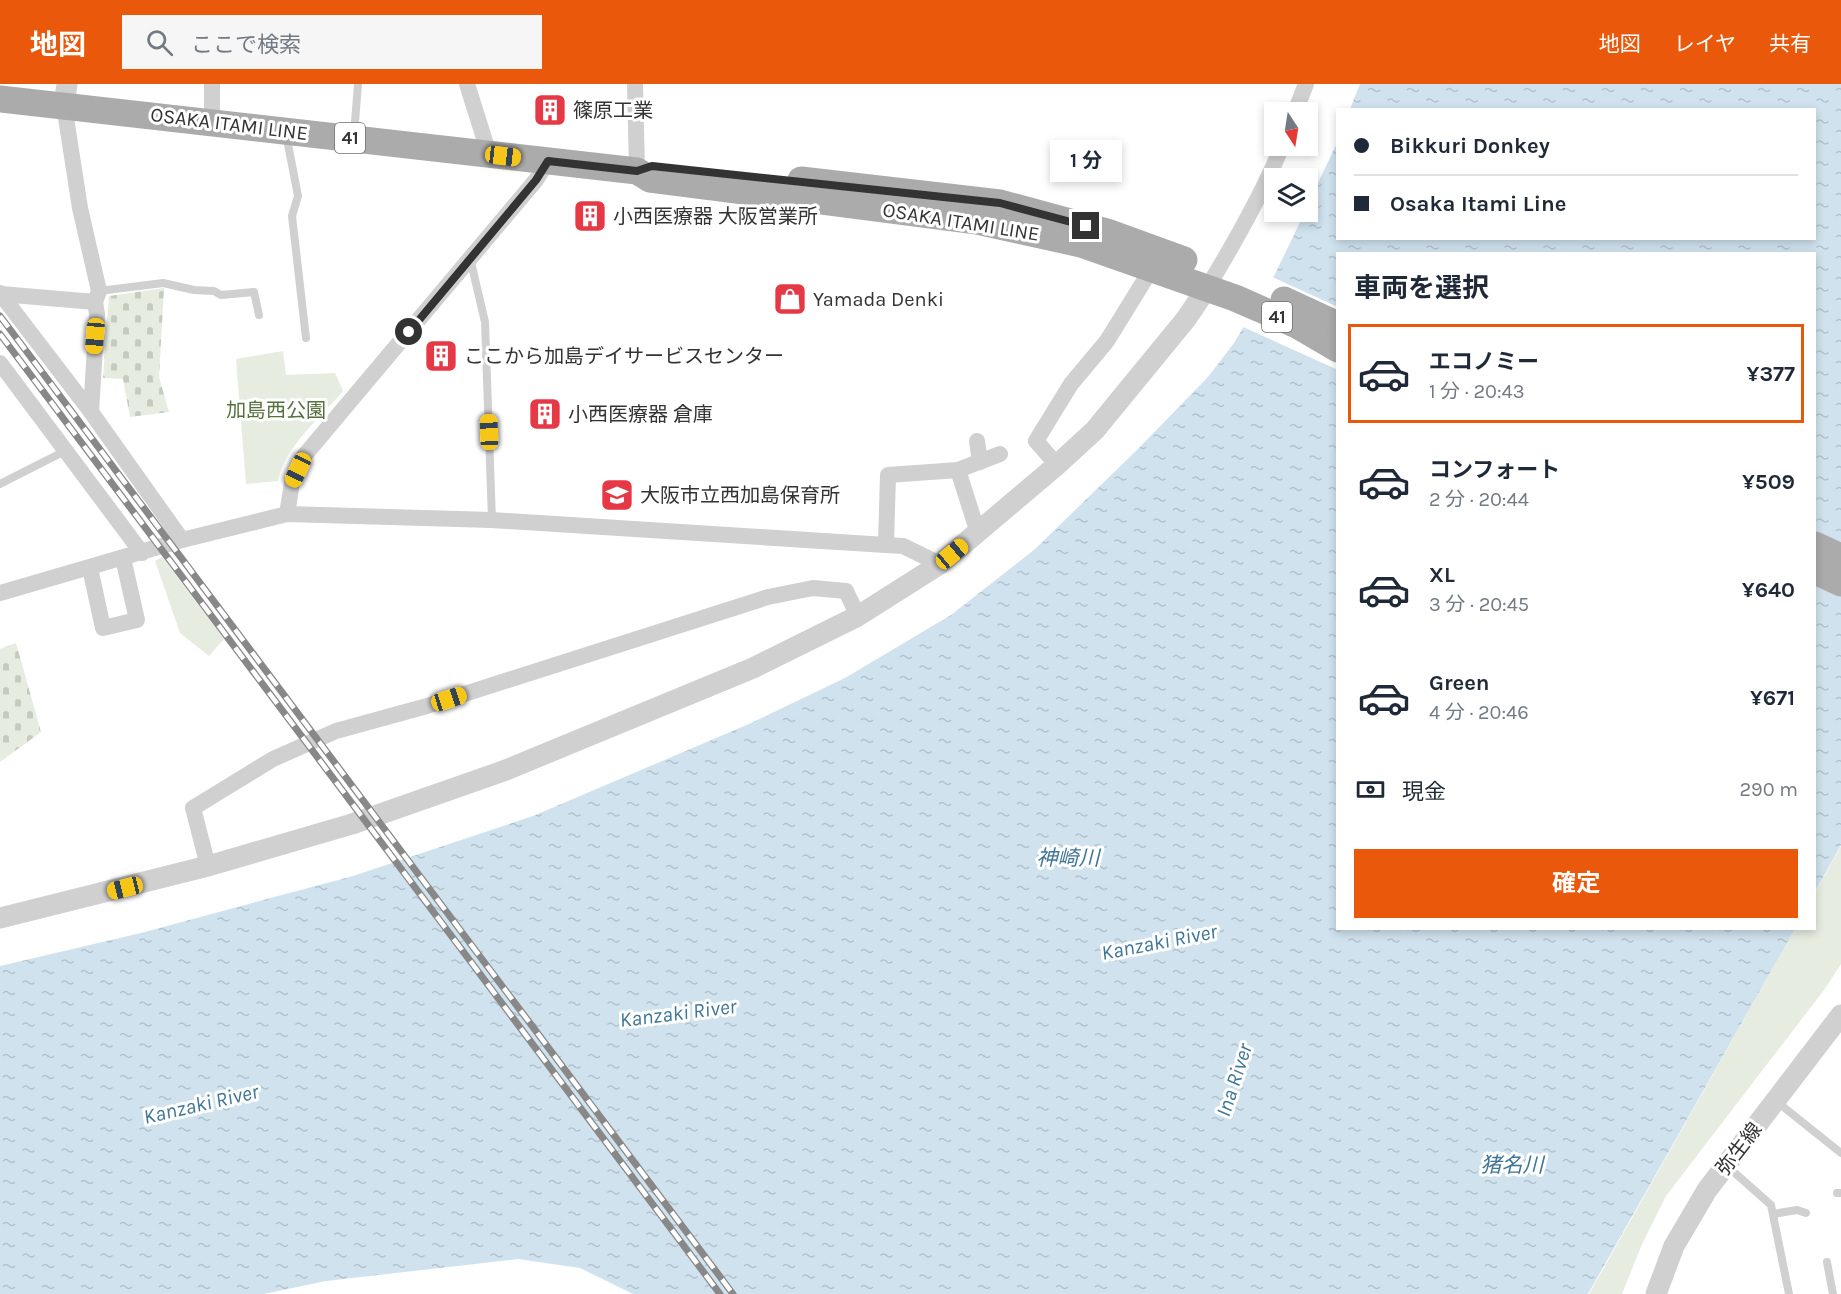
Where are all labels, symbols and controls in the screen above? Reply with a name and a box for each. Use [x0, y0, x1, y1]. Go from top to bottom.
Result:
search box [122, 15, 542, 69]
icon: search [143, 26, 176, 59]
text: 地図 [30, 28, 86, 61]
text: ここで検索 [191, 32, 301, 58]
text: 地図 [1599, 32, 1641, 56]
text: レイヤ [1674, 32, 1736, 56]
text: 共有 [1769, 32, 1811, 56]
building icon: 篠原工業 [532, 92, 568, 128]
place label: 篠原工業 [573, 99, 653, 122]
north arrow [1264, 102, 1318, 156]
map controls [1264, 102, 1318, 222]
street label: OSAKA ITAMI LINE [149, 103, 309, 145]
road number: 41 [335, 123, 365, 153]
text: Bikkuri Donkey [1390, 133, 1550, 159]
callout: 1 分 [1050, 139, 1122, 181]
car [484, 145, 522, 167]
text: 1 分 [1070, 149, 1102, 172]
button: layers [1264, 168, 1318, 222]
text: Osaka Itami Line [1390, 191, 1566, 217]
building icon: 小西医療器 大阪営業所 [572, 198, 608, 234]
street label: OSAKA ITAMI LINE [881, 198, 1041, 246]
place label: 小西医療器 大阪営業所 [613, 205, 818, 228]
route end [1072, 212, 1099, 239]
text: 車両を選択 [1354, 272, 1489, 304]
shop icon: Yamada Denki [772, 281, 808, 317]
place label: Yamada Denki [813, 288, 944, 311]
road number: 41 [1262, 302, 1292, 332]
car [84, 317, 106, 355]
route start [395, 318, 422, 345]
building icon: ここから加島デイサービスセンター [423, 338, 459, 374]
place label: ここから加島デイサービスセンター [464, 345, 784, 368]
icon: car [1357, 347, 1411, 401]
text: エコノミー [1429, 349, 1539, 375]
text: ¥377 [1747, 361, 1795, 387]
text: 1 分 · 20:43 [1429, 380, 1524, 403]
building icon: 小西医療器 倉庫 [527, 396, 563, 432]
park label: 加島西公園 [226, 399, 326, 422]
place label: 小西医療器 倉庫 [568, 403, 713, 426]
car [479, 414, 499, 450]
car [282, 450, 314, 490]
icon: car [1357, 455, 1411, 509]
text: コンフォート [1429, 457, 1560, 483]
text: ¥509 [1742, 469, 1795, 495]
school or university icon: 大阪市立西加島保育所 [599, 477, 635, 513]
place label: 大阪市立西加島保育所 [640, 484, 840, 507]
text: 2 分 · 20:44 [1429, 488, 1529, 511]
car [932, 536, 972, 572]
text: XL [1429, 562, 1455, 588]
icon: car [1357, 563, 1411, 617]
text: ¥640 [1742, 577, 1795, 603]
text: 3 分 · 20:45 [1429, 593, 1529, 616]
text: Green [1429, 670, 1490, 696]
icon: car [1357, 671, 1411, 725]
car [429, 685, 469, 713]
text: ¥671 [1750, 685, 1795, 711]
text: 4 分 · 20:46 [1429, 701, 1529, 724]
icon: cash [1354, 773, 1387, 806]
text: 290 m [1739, 778, 1798, 801]
text: 現金 [1402, 779, 1446, 805]
water label: 神崎川 [1037, 846, 1101, 870]
button: 確定 [1354, 849, 1798, 918]
car [105, 875, 145, 901]
water label: Kanzaki River [1099, 919, 1220, 965]
water label: Kanzaki River [618, 994, 739, 1032]
water label: Ina River [1211, 1040, 1257, 1120]
water label: Kanzaki River [141, 1079, 262, 1129]
street label: 弥生線 [1711, 1118, 1767, 1180]
water label: 猪名川 [1481, 1153, 1545, 1177]

